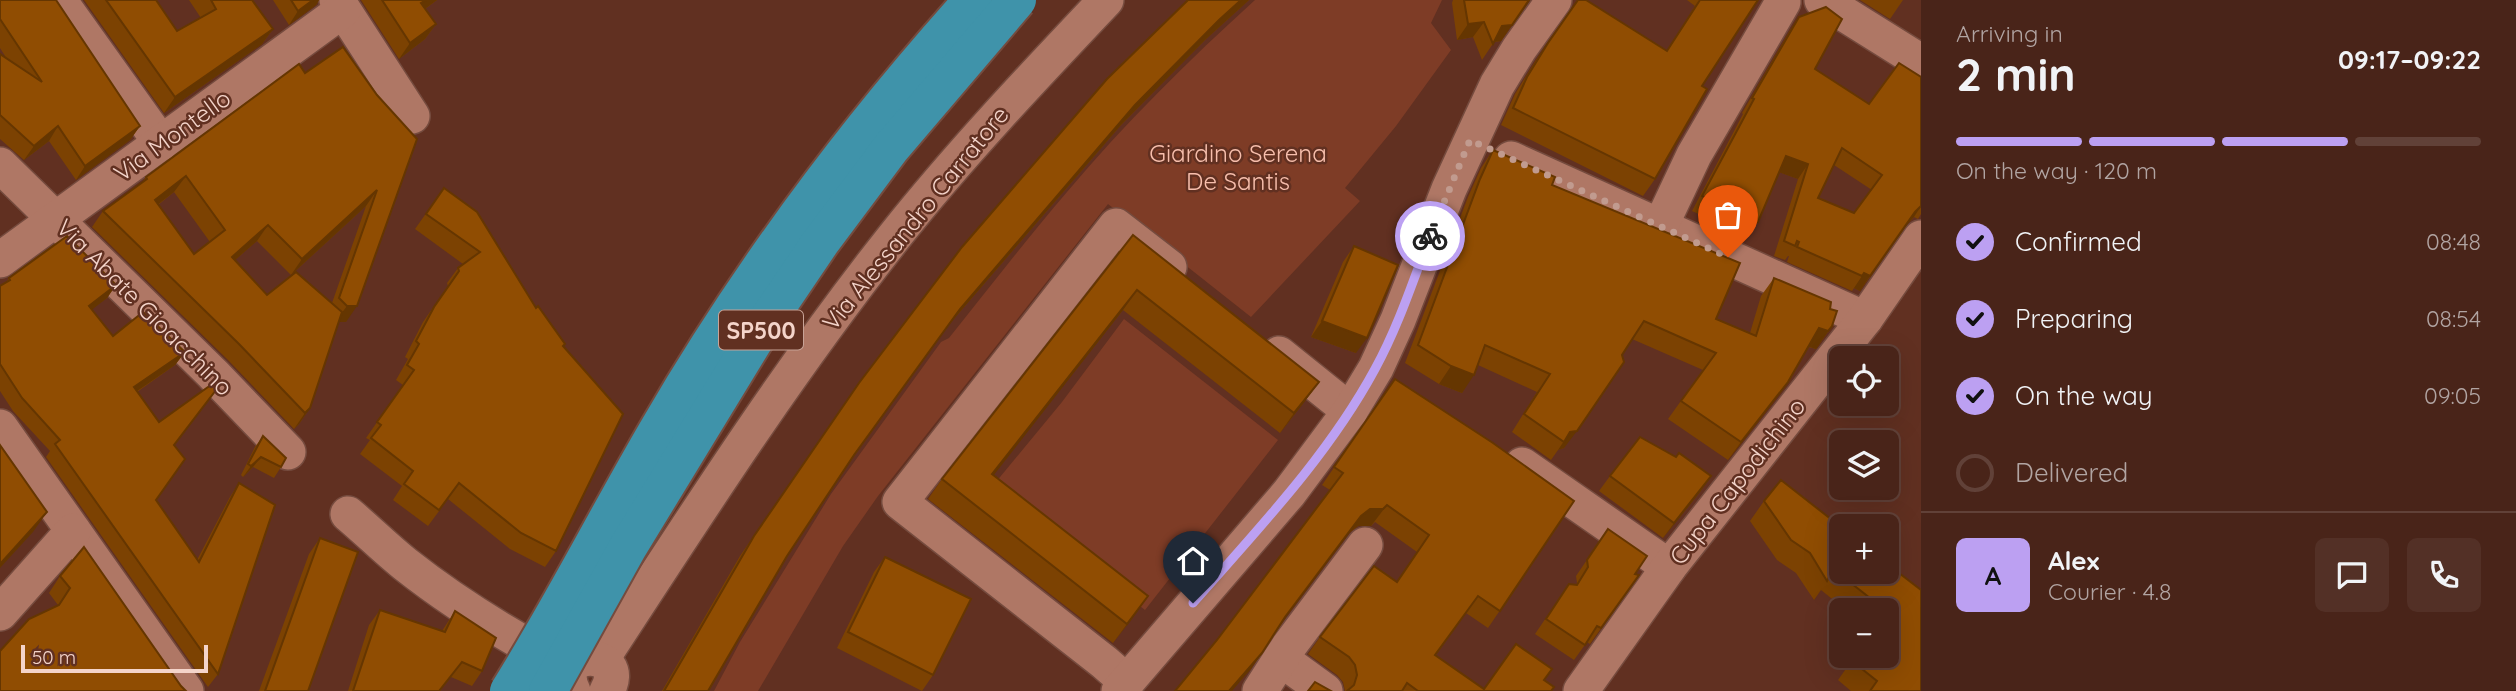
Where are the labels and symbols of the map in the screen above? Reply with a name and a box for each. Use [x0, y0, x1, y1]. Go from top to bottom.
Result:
street label: Via Montello [108, 83, 236, 187]
street label: Via Alessandro Carratore [815, 100, 1015, 336]
park label: Giardino Serena De Santis [1149, 138, 1327, 196]
pin [1698, 185, 1758, 257]
courier [1395, 201, 1465, 271]
street label: Via Abate Gioacchino [50, 212, 240, 402]
road number: SP500 [719, 310, 803, 350]
street label: Cupa Capodichino [1663, 392, 1811, 570]
pin [1163, 531, 1223, 603]
scale bar [21, 642, 208, 674]

